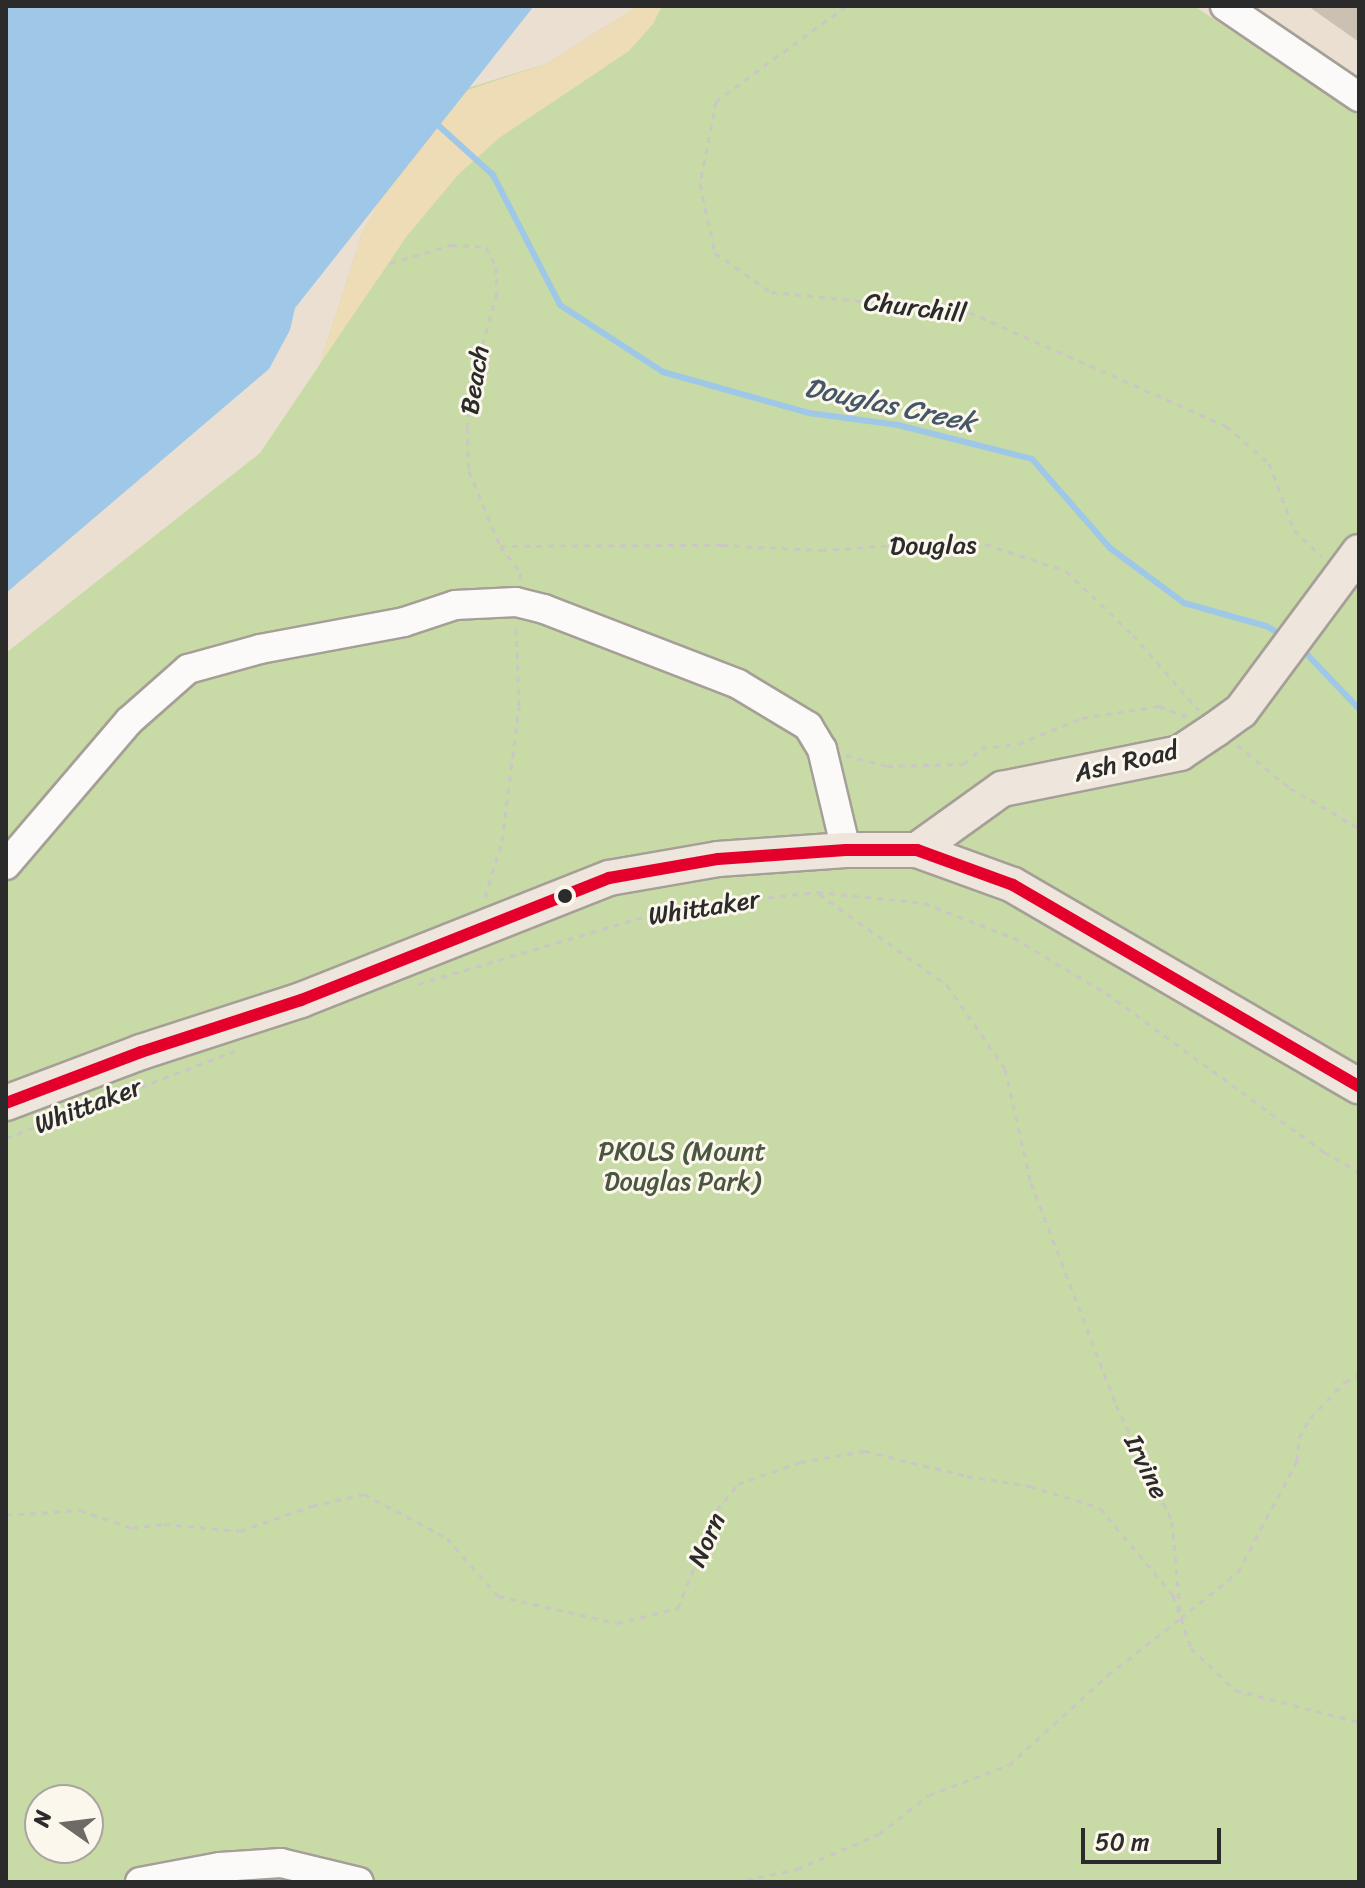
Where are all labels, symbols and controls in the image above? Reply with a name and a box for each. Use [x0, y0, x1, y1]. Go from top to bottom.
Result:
street label: Churchill [862, 286, 968, 330]
street label: Beach [454, 343, 496, 417]
water label: Douglas Creek [802, 371, 978, 439]
street label: Douglas [889, 530, 977, 562]
street label: Ash Road [1071, 735, 1181, 789]
street label: Whittaker [646, 884, 762, 932]
unlabelled marker [557, 888, 573, 904]
street label: Whittaker [30, 1071, 146, 1141]
park label: PKOLS (Mount Douglas Park) [599, 1136, 765, 1198]
street label: Irvine [1117, 1430, 1175, 1504]
street label: Norn [681, 1508, 733, 1572]
north arrow [24, 1784, 104, 1864]
text: N [21, 1806, 63, 1831]
scale bar [1085, 1812, 1225, 1862]
text: 50 m [1095, 1821, 1150, 1863]

